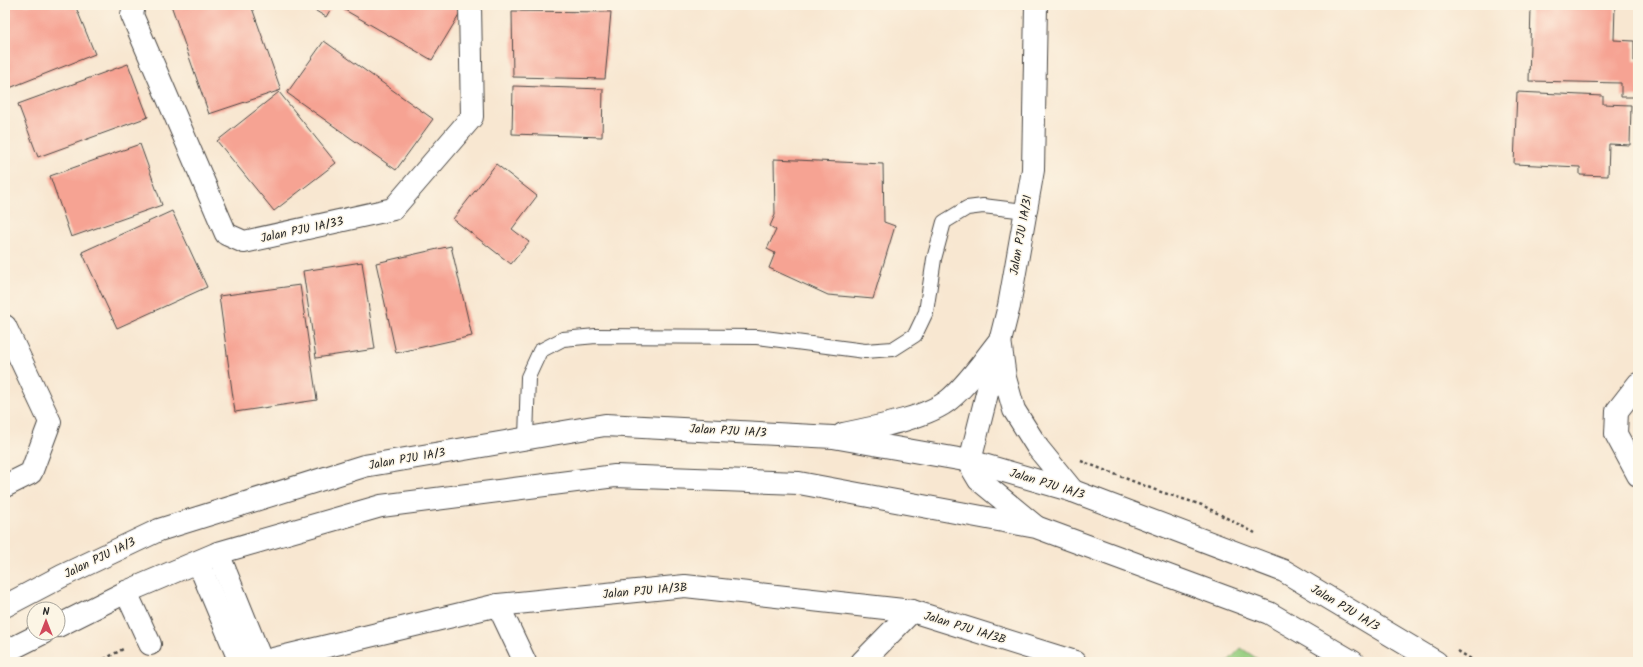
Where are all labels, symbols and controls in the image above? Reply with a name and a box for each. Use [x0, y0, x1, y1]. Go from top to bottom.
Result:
street label: Jalan PJU 1A/31 [1005, 193, 1037, 277]
street label: Jalan PJU 1A/33 [259, 212, 345, 248]
street label: Jalan PJU 1A/3 [689, 419, 767, 443]
street label: Jalan PJU 1A/3 [367, 443, 447, 475]
street label: Jalan PJU 1A/3 [1007, 464, 1087, 504]
street label: Jalan PJU 1A/3 [61, 532, 139, 583]
street label: Jalan PJU 1A/3B [602, 578, 688, 604]
street label: Jalan PJU 1A/3 [1307, 580, 1383, 636]
north arrow [26, 601, 66, 641]
text: N [43, 603, 50, 621]
street label: Jalan PJU 1A/3B [922, 606, 1008, 650]

